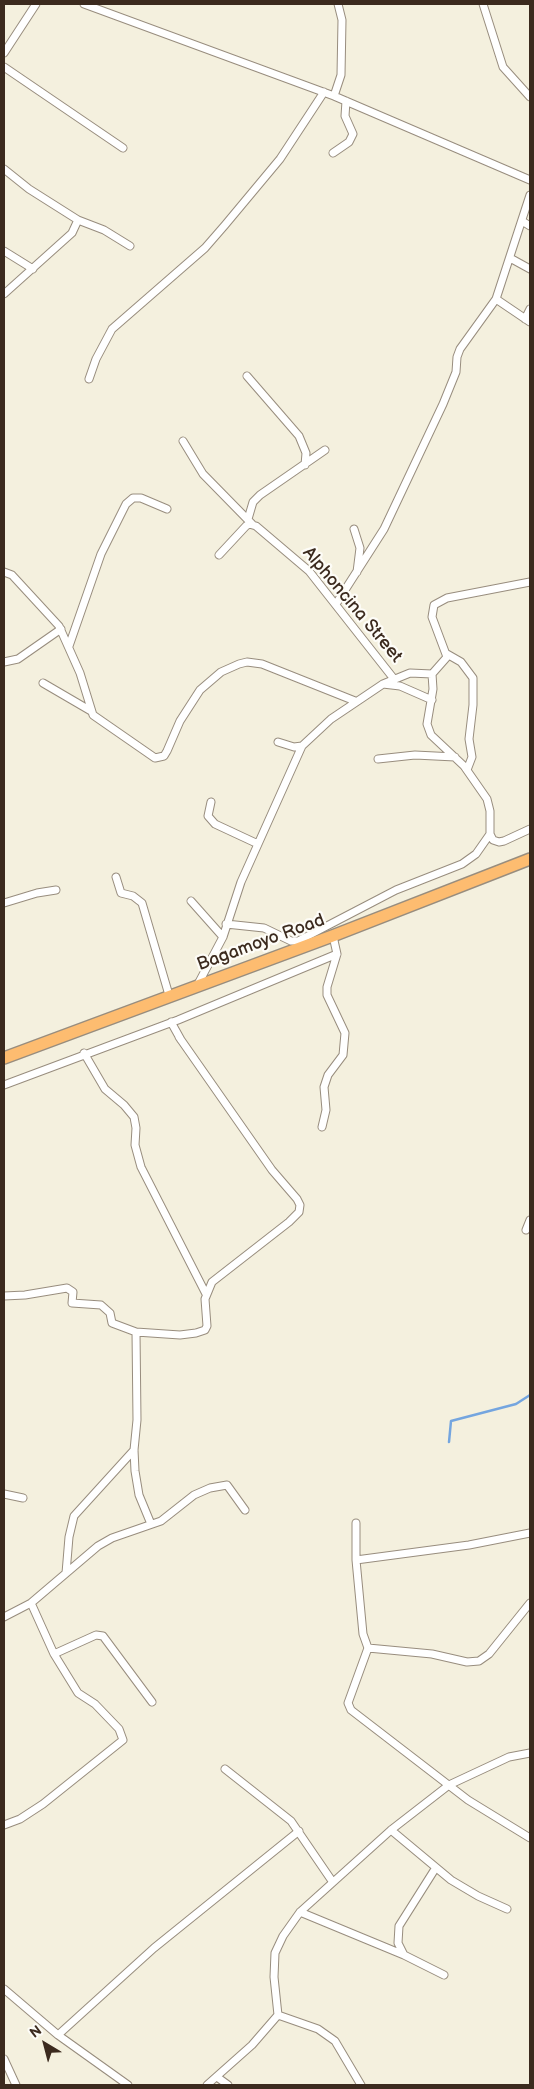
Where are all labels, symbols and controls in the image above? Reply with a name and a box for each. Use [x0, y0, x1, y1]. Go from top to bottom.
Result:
street label: Alphoncina Street [297, 543, 407, 667]
street label: Bagamoyo Road [194, 910, 328, 976]
north arrow [20, 2019, 70, 2069]
text: N [26, 2022, 45, 2042]

